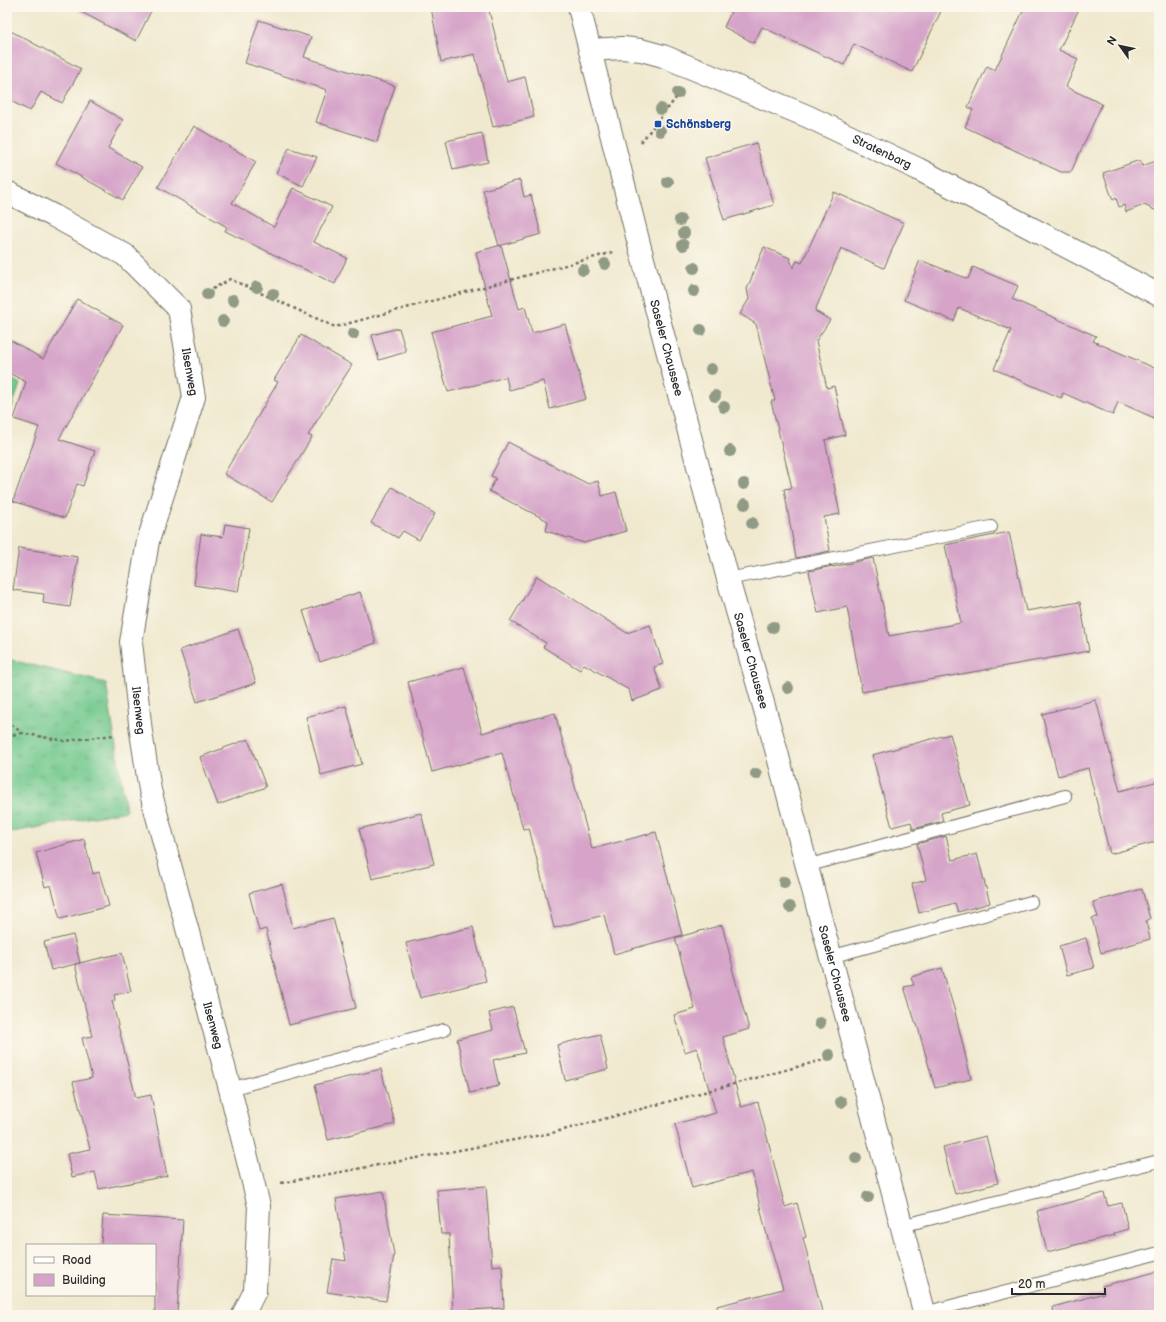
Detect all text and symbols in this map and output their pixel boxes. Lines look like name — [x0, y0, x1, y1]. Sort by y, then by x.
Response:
north arrow — [1100, 26, 1140, 66]
text: N — [1104, 34, 1120, 48]
place label: Schönsberg — [666, 117, 731, 132]
marker: Schönsberg — [653, 119, 663, 129]
street label: Stratenbarg — [850, 132, 914, 173]
street label: Saseler Chaussee — [646, 298, 686, 398]
street label: Ilsenweg — [178, 347, 201, 397]
street label: Saseler Chaussee — [730, 611, 771, 711]
street label: Ilsenweg — [128, 686, 148, 735]
street label: Saseler Chaussee — [815, 924, 855, 1024]
street label: Ilsenweg — [199, 1000, 226, 1051]
legend — [26, 1244, 156, 1296]
text: Road — [62, 1253, 91, 1268]
scale bar — [1012, 1270, 1105, 1296]
text: Building — [62, 1273, 106, 1288]
text: 20 m — [1018, 1277, 1045, 1292]

